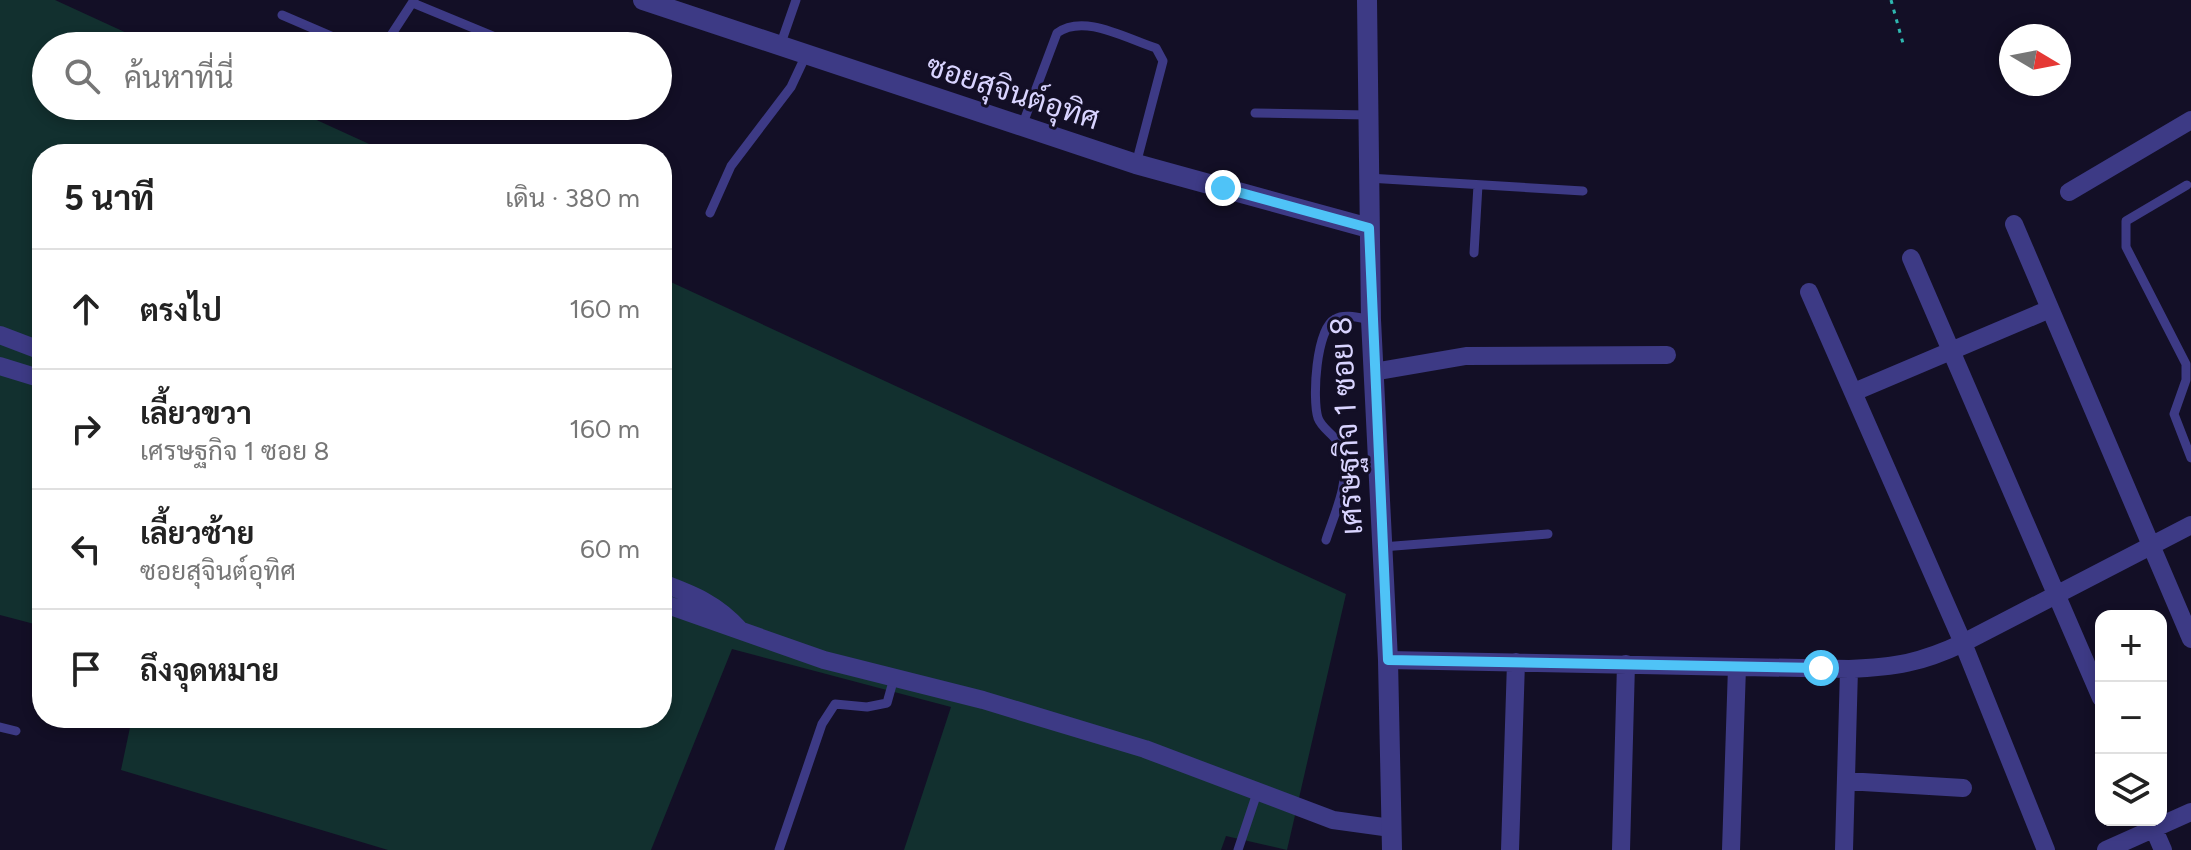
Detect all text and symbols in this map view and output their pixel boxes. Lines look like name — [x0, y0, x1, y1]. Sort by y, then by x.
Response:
north arrow — [1999, 24, 2071, 96]
search box — [32, 32, 672, 120]
street label: ซอยสุจินต์อุทิศ — [921, 46, 1105, 140]
icon: search — [60, 54, 104, 98]
text: ค้นหาที่นี่ — [124, 59, 234, 96]
route end — [1205, 170, 1241, 206]
text: 5 นาที — [64, 178, 154, 219]
text: เดิน · 380 m — [505, 182, 640, 214]
icon: ahead — [64, 287, 108, 331]
text: ตรงไป — [140, 292, 222, 329]
text: 160 m — [569, 293, 640, 325]
street label: เศรษฐกิจ 1 ซอย 8 — [1322, 316, 1372, 536]
text: เลี้ยวขวา — [140, 395, 252, 432]
icon: right — [64, 407, 108, 451]
text: 160 m — [569, 413, 640, 445]
text: เศรษฐกิจ 1 ซอย 8 — [140, 435, 329, 467]
text: เลี้ยวซ้าย — [140, 515, 254, 552]
icon: left — [64, 527, 108, 571]
text: 60 m — [580, 533, 640, 565]
text: ซอยสุจินต์อุทิศ — [140, 555, 296, 587]
map controls — [2095, 610, 2167, 826]
button: + — [2095, 610, 2167, 682]
icon: arrive — [64, 647, 108, 691]
route start — [1803, 650, 1839, 686]
text: ถึงจุดหมาย — [140, 652, 279, 689]
button: − — [2095, 682, 2167, 754]
button: layers — [2095, 754, 2167, 826]

